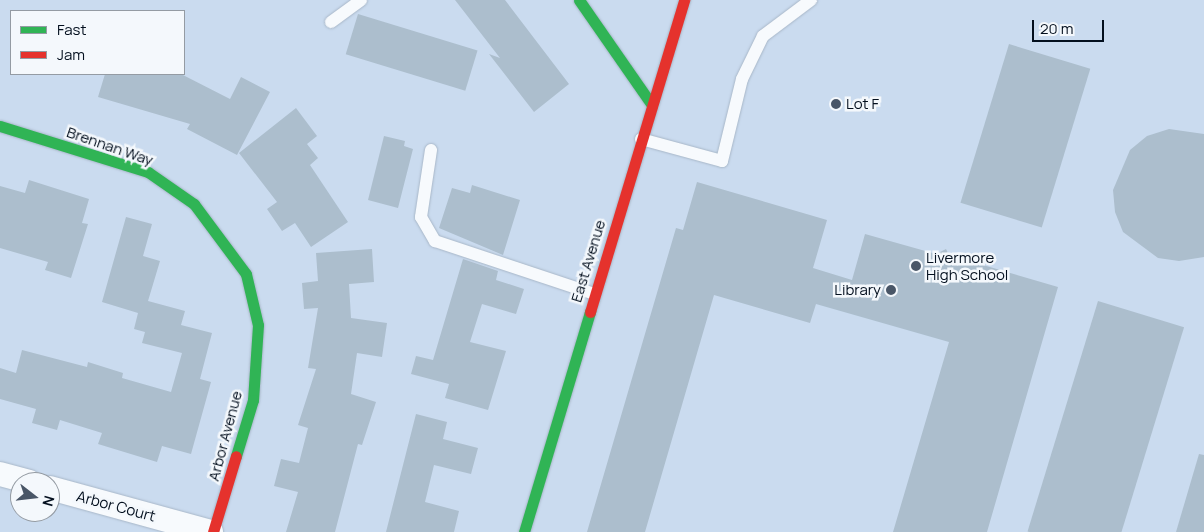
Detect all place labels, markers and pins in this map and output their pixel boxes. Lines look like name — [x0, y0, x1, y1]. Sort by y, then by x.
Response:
place label: Lot F — [846, 95, 879, 113]
marker: Lot F — [830, 98, 842, 110]
place label: Livermore High School — [926, 248, 1008, 283]
marker: Livermore High School — [910, 260, 922, 272]
place label: Library — [834, 281, 881, 299]
marker: Library — [885, 284, 897, 296]

